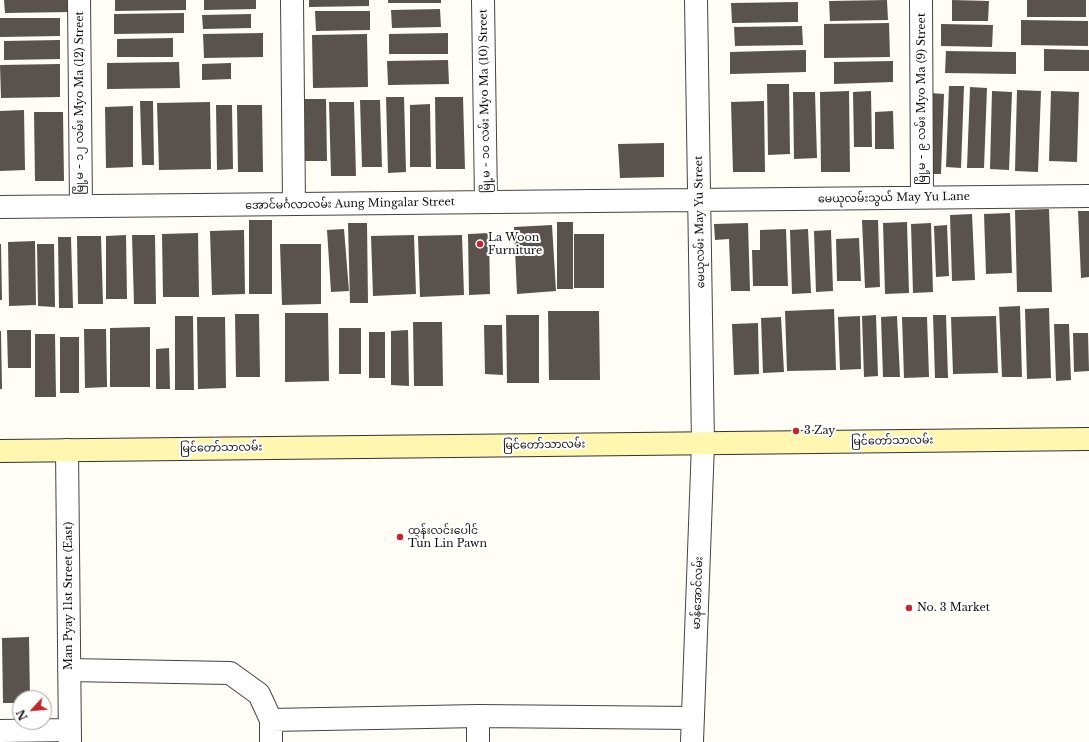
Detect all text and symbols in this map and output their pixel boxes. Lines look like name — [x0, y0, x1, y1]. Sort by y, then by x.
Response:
street label: မြို့မ - ၁၀ လမ်း Myo Ma (10) Street — [477, 9, 493, 193]
street label: မြို့မ - ၁၂ လမ်း Myo Ma (12) Street — [73, 11, 87, 195]
street label: မြို့မ - ၉ လမ်း Myo Ma (9) Street — [915, 13, 929, 185]
street label: မေယုလမ်း May Yu Street — [692, 156, 708, 288]
street label: မေယုလမ်းသွယ် May Yu Lane — [818, 190, 970, 206]
street label: အောင်မင်္ဂလာလမ်း Aung Mingalar Street — [245, 196, 455, 212]
place label: La Woon Furniture — [488, 231, 542, 257]
marker: La Woon Furniture — [475, 239, 485, 249]
place label: 3 Zay — [804, 424, 835, 438]
marker: 3 Zay — [791, 426, 801, 436]
street label: မြင်တော်သာလမ်း — [851, 434, 933, 448]
street label: မြင်တော်သာလမ်း — [503, 438, 585, 452]
street label: မြင်တော်သာလမ်း — [180, 441, 262, 455]
street label: Man Pyay 11st Street (East) — [62, 522, 76, 670]
place label: ထွန်းလင်းပေါင် Tun Lin Pawn — [408, 524, 487, 550]
marker: ထွန်းလင်းပေါင် Tun Lin Pawn — [395, 532, 405, 542]
street label: မာန်အောင်လမ်း — [690, 556, 706, 630]
place label: No. 3 Market — [917, 601, 990, 615]
marker: No. 3 Market — [904, 603, 914, 613]
north arrow — [12, 690, 52, 730]
text: N — [14, 707, 31, 723]

